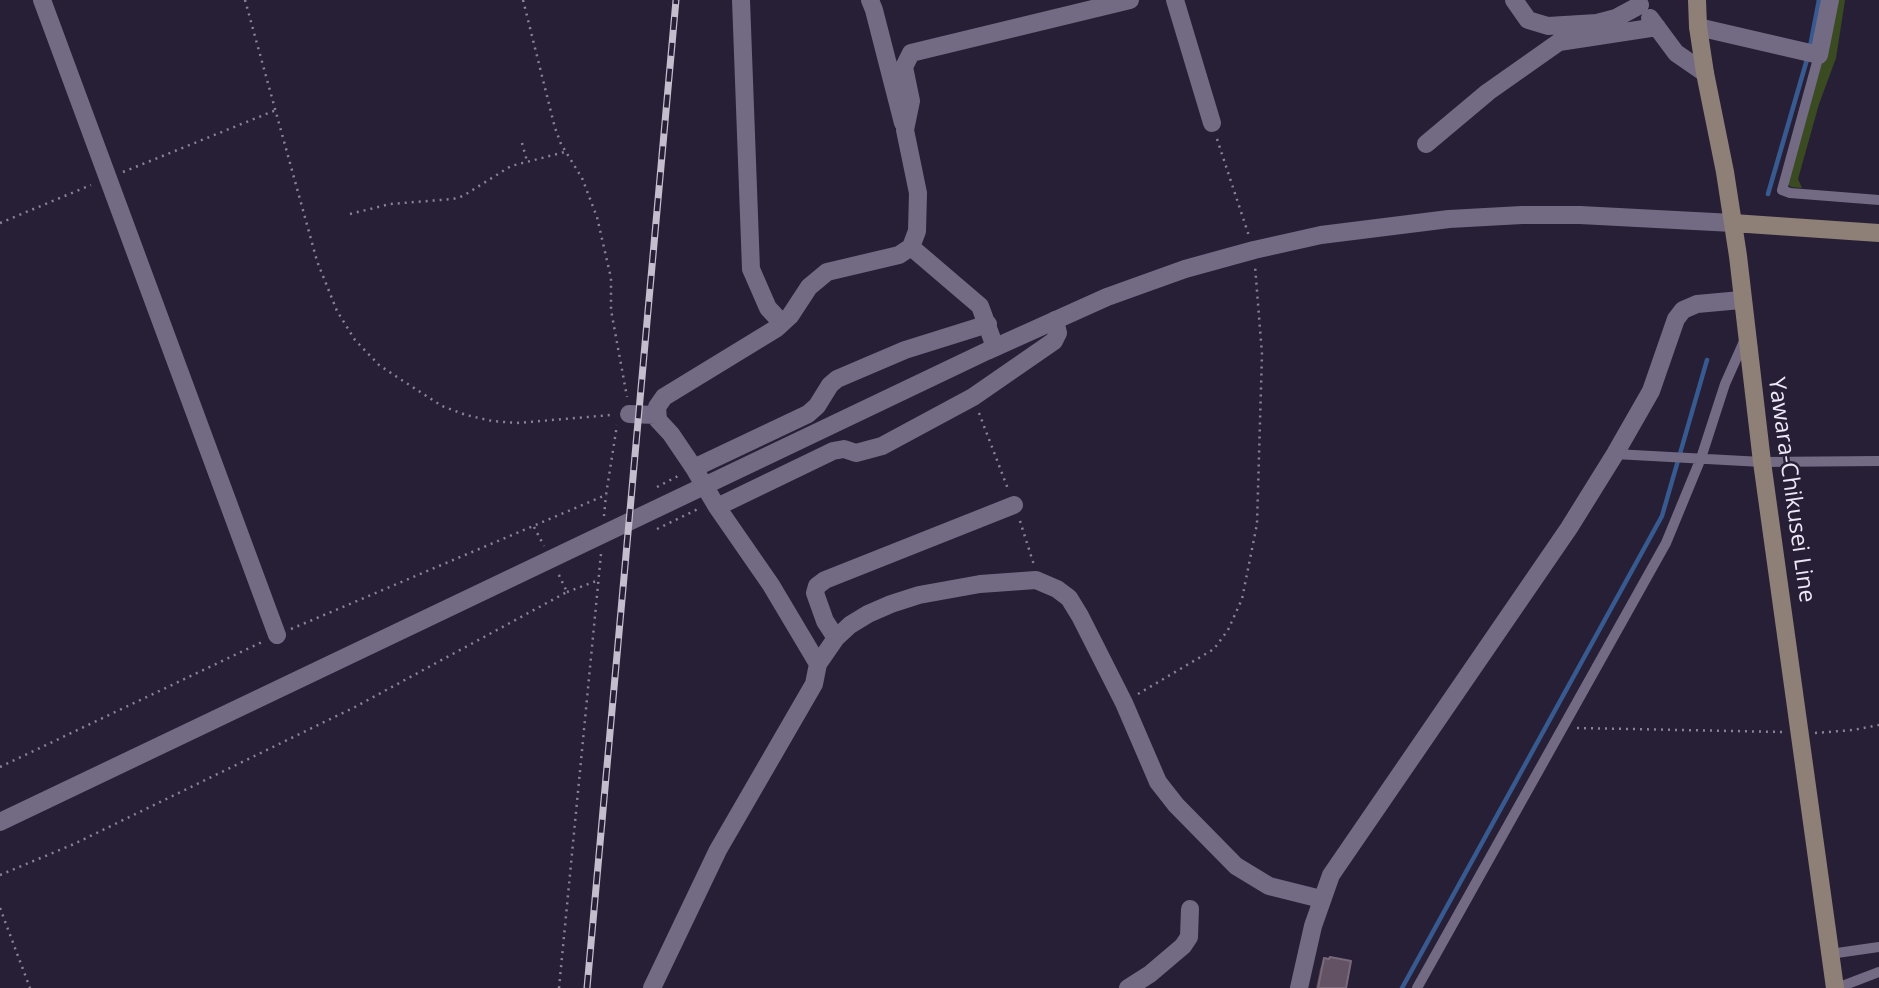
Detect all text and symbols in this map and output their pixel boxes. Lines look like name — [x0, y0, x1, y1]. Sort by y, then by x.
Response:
street label: Yawara-Chikusei Line — [1762, 376, 1820, 604]

